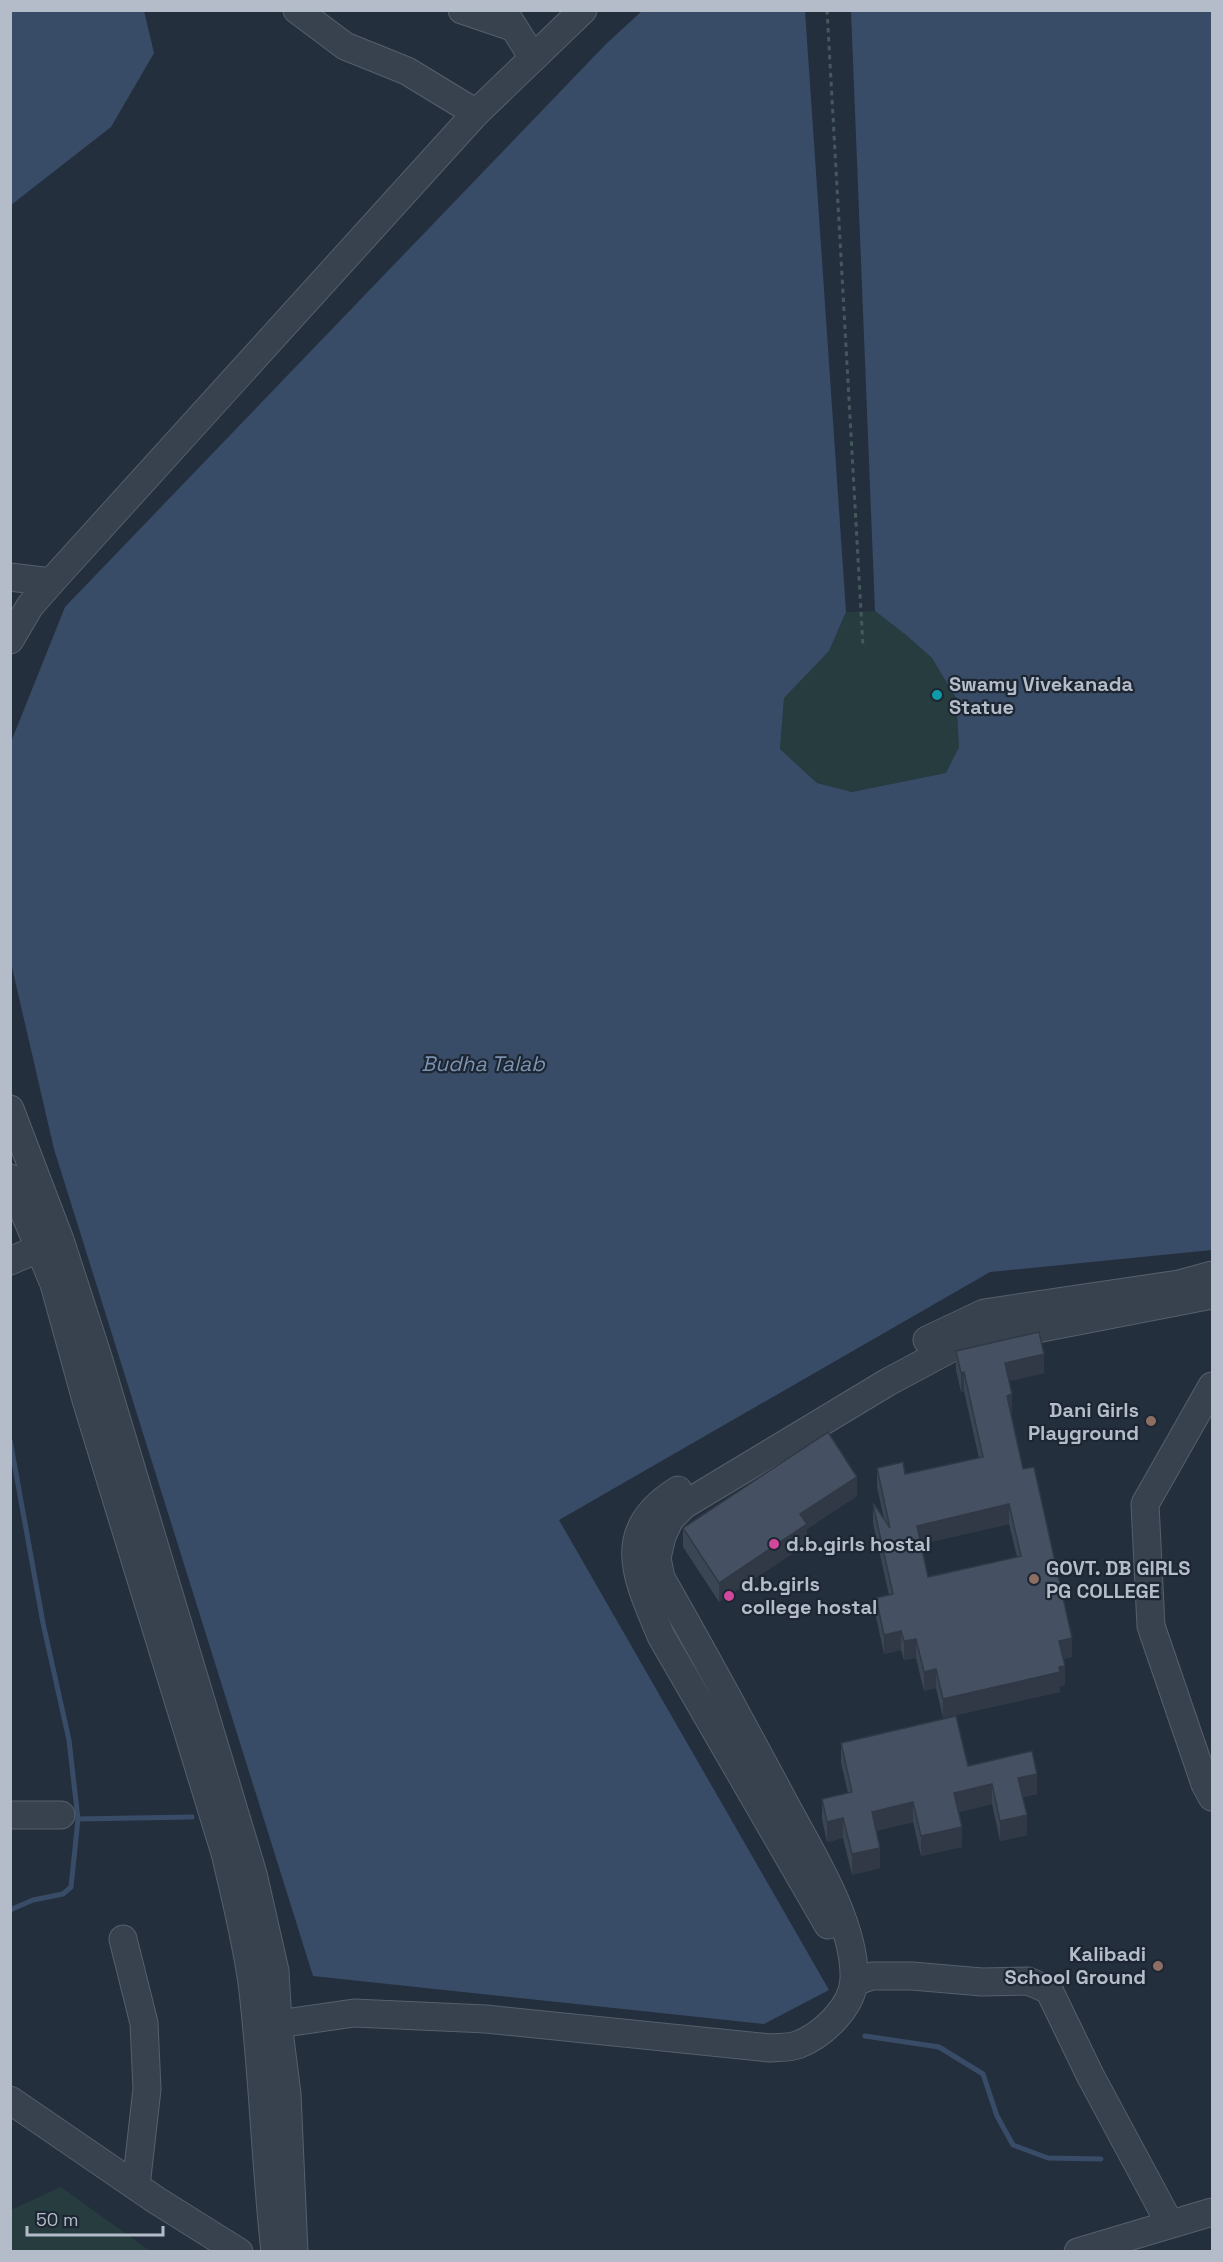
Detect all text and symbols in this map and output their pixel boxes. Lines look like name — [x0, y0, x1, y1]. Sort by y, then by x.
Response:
place label: Swamy Vivekanada Statue — [949, 671, 1133, 720]
marker: Swamy Vivekanada Statue — [930, 688, 944, 702]
water label: Budha Talab — [421, 1050, 546, 1077]
place label: Dani Girls Playground — [1028, 1397, 1139, 1446]
marker: Dani Girls Playground — [1144, 1414, 1158, 1428]
place label: d.b.girls hostal — [786, 1531, 931, 1557]
marker: d.b.girls hostal — [767, 1537, 781, 1551]
place label: GOVT. DB GIRLS PG COLLEGE — [1046, 1555, 1190, 1604]
place label: d.b.girls college hostal — [741, 1571, 877, 1620]
marker: GOVT. DB GIRLS PG COLLEGE — [1027, 1572, 1041, 1586]
marker: d.b.girls college hostal — [722, 1589, 736, 1603]
place label: Kalibadi School Ground — [1005, 1941, 1146, 1990]
marker: Kalibadi School Ground — [1151, 1959, 1165, 1973]
scale bar — [27, 2199, 164, 2237]
text: 50 m — [36, 2208, 78, 2231]

